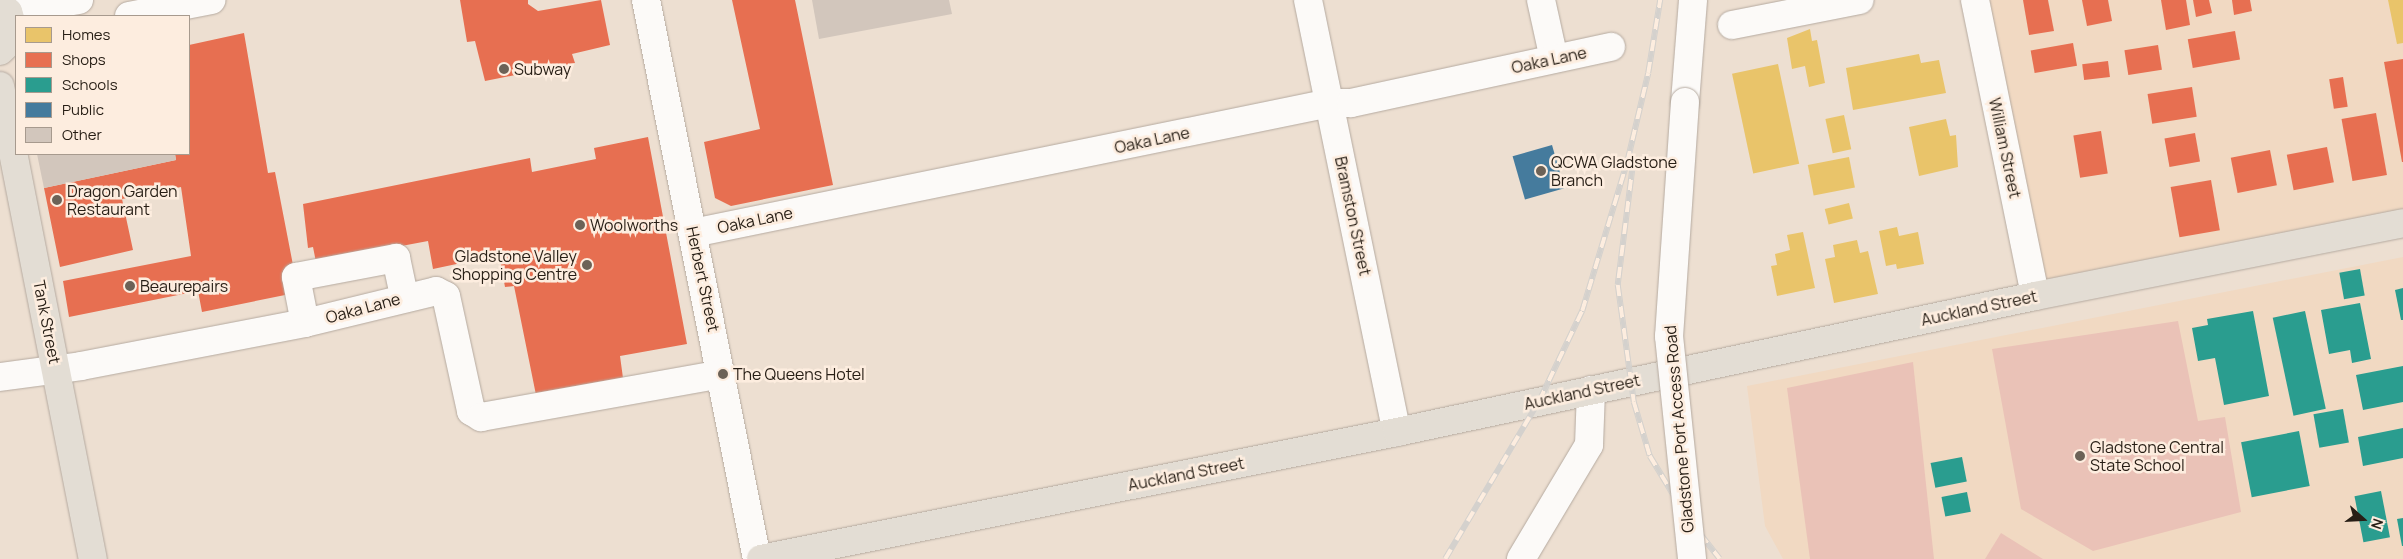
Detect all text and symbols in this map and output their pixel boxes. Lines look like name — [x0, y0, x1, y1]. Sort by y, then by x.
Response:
legend — [15, 15, 190, 155]
text: Homes — [62, 24, 110, 45]
street label: Oaka Lane — [1510, 43, 1588, 77]
text: Shops — [62, 49, 106, 70]
place label: Subway — [514, 59, 571, 79]
marker: Subway — [498, 63, 510, 75]
text: Schools — [62, 74, 118, 95]
street label: William Street — [1985, 96, 2025, 200]
text: Public — [62, 99, 104, 120]
street label: Oaka Lane — [1113, 123, 1191, 157]
text: Other — [62, 124, 102, 145]
place label: QCWA Gladstone Branch — [1551, 152, 1677, 190]
street label: Bramston Street — [1331, 155, 1375, 277]
marker: QCWA Gladstone Branch — [1535, 165, 1547, 177]
place label: Dragon Garden Restaurant — [67, 181, 178, 219]
marker: Dragon Garden Restaurant — [51, 194, 63, 206]
street label: Oaka Lane — [716, 203, 794, 237]
place label: Woolworths — [590, 215, 678, 235]
marker: Woolworths — [574, 219, 586, 231]
street label: Herbert Street — [682, 225, 724, 333]
place label: Gladstone Valley Shopping Centre — [452, 246, 577, 284]
marker: Gladstone Valley Shopping Centre — [581, 259, 593, 271]
place label: Beaurepairs — [140, 276, 228, 296]
street label: Tank Street — [29, 278, 65, 366]
marker: Beaurepairs — [124, 280, 136, 292]
street label: Auckland Street — [1919, 286, 2039, 330]
street label: Oaka Lane — [324, 289, 402, 327]
street label: Gladstone Port Access Road — [1660, 324, 1698, 534]
place label: The Queens Hotel — [733, 364, 865, 384]
marker: The Queens Hotel — [717, 368, 729, 380]
street label: Auckland Street — [1522, 370, 1642, 414]
place label: Gladstone Central State School — [2090, 437, 2224, 475]
marker: Gladstone Central State School — [2074, 450, 2086, 462]
street label: Auckland Street — [1126, 453, 1246, 495]
north arrow — [2338, 494, 2388, 544]
text: N — [2367, 516, 2388, 532]

